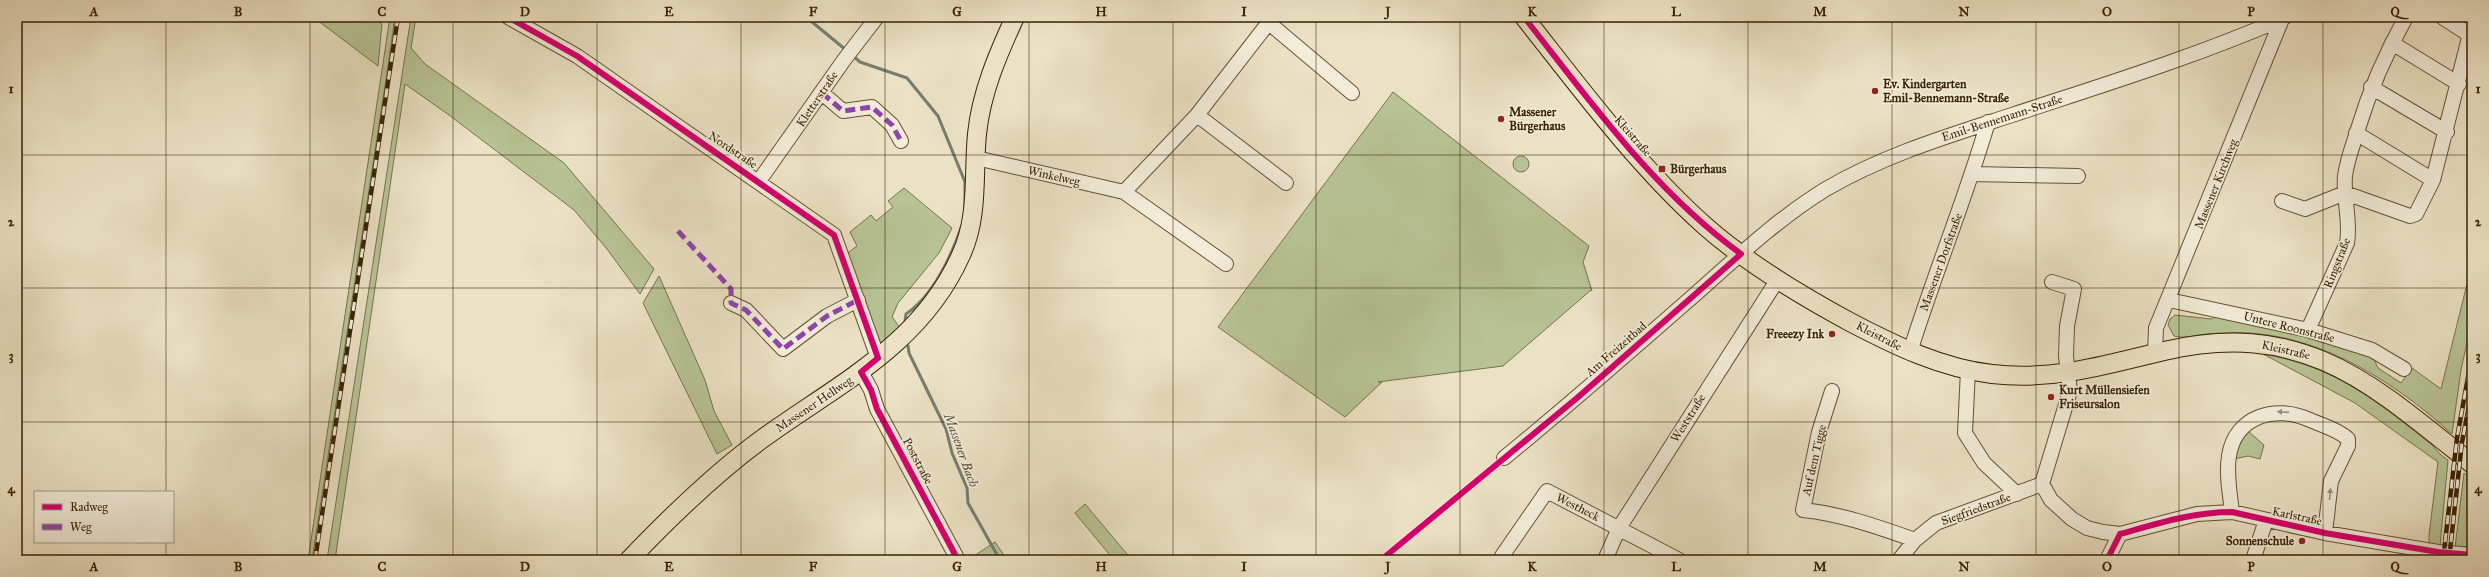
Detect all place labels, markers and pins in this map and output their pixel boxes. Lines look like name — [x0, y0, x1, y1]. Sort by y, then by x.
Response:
place label: Ev. Kindergarten Emil-Bennemann-Straße — [1883, 77, 2009, 105]
marker: Ev. Kindergarten Emil-Bennemann-Straße — [1870, 86, 1880, 96]
place label: Massener Bürgerhaus — [1509, 105, 1566, 134]
marker: Massener Bürgerhaus — [1496, 114, 1506, 124]
place label: Bürgerhaus — [1670, 162, 1727, 177]
marker: Bürgerhaus — [1657, 164, 1667, 174]
place label: Freeezy Ink — [1766, 327, 1824, 342]
marker: Freeezy Ink — [1827, 329, 1837, 339]
place label: Kurt Müllensiefen Friseursalon — [2059, 383, 2150, 411]
marker: Kurt Müllensiefen Friseursalon — [2046, 392, 2056, 402]
place label: Sonnenschule — [2226, 534, 2294, 548]
marker: Sonnenschule — [2297, 536, 2307, 546]

